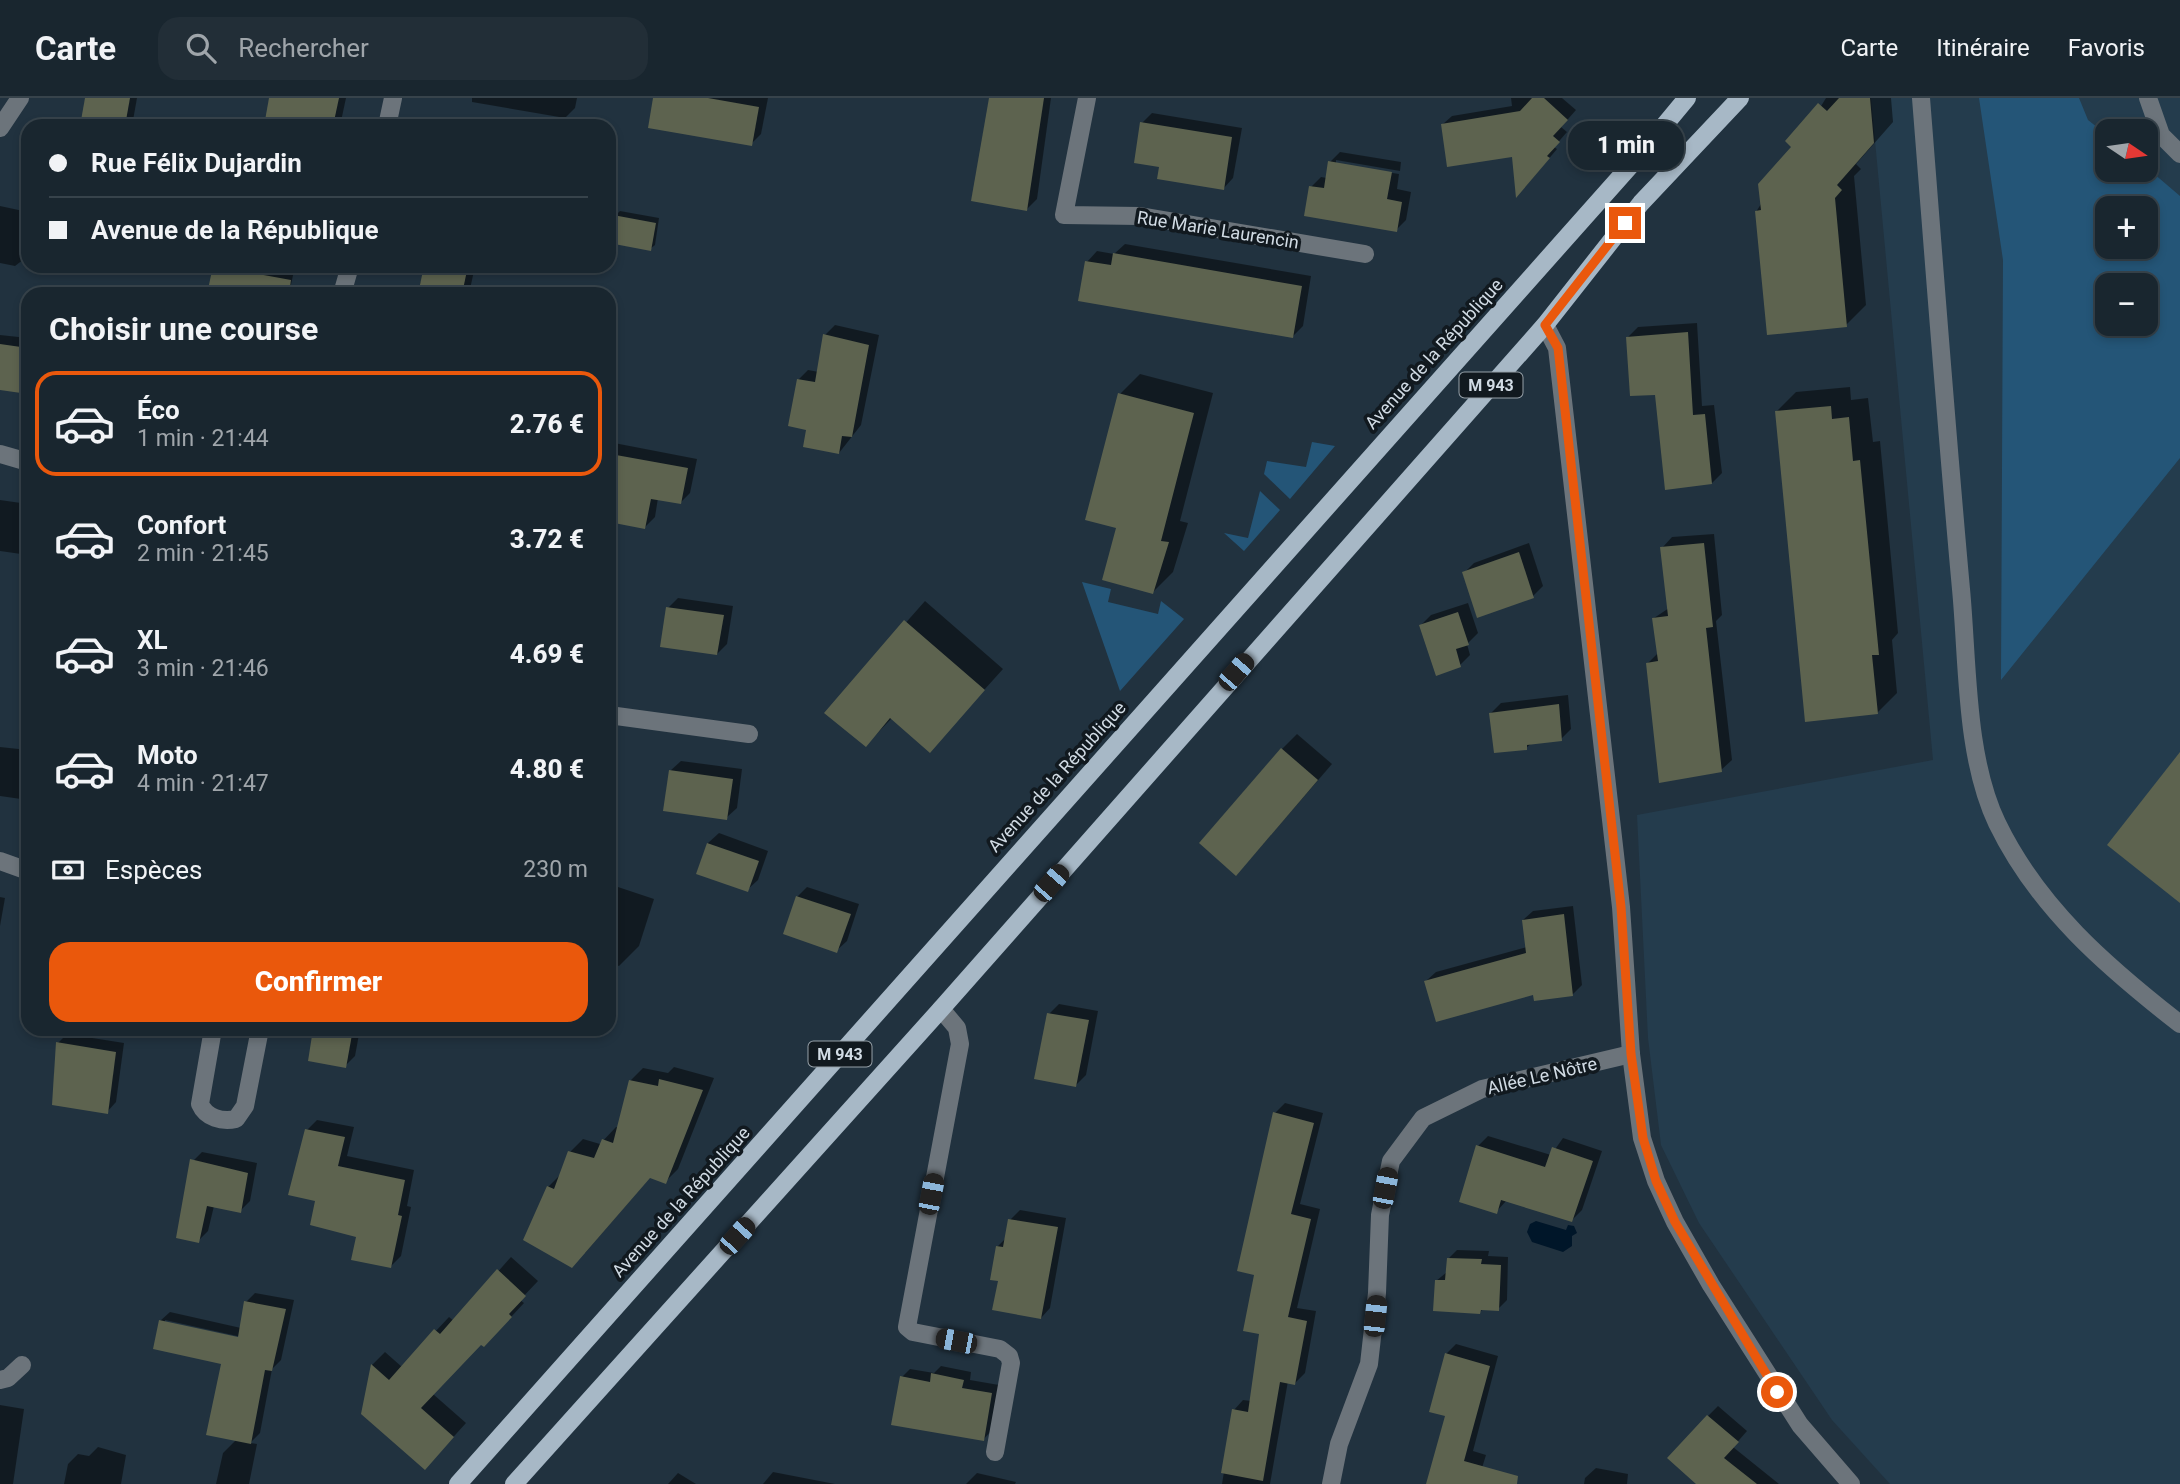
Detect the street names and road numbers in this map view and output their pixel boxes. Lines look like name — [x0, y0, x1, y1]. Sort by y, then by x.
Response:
street label: Rue Marie Laurencin — [1136, 206, 1301, 253]
street label: Avenue de la République — [1360, 274, 1507, 433]
road number: M 943 — [1460, 372, 1522, 398]
street label: Avenue de la République — [983, 697, 1130, 856]
road number: M 943 — [808, 1042, 872, 1066]
street label: Allée Le Nôtre — [1485, 1053, 1599, 1098]
street label: Avenue de la République — [607, 1122, 754, 1281]

